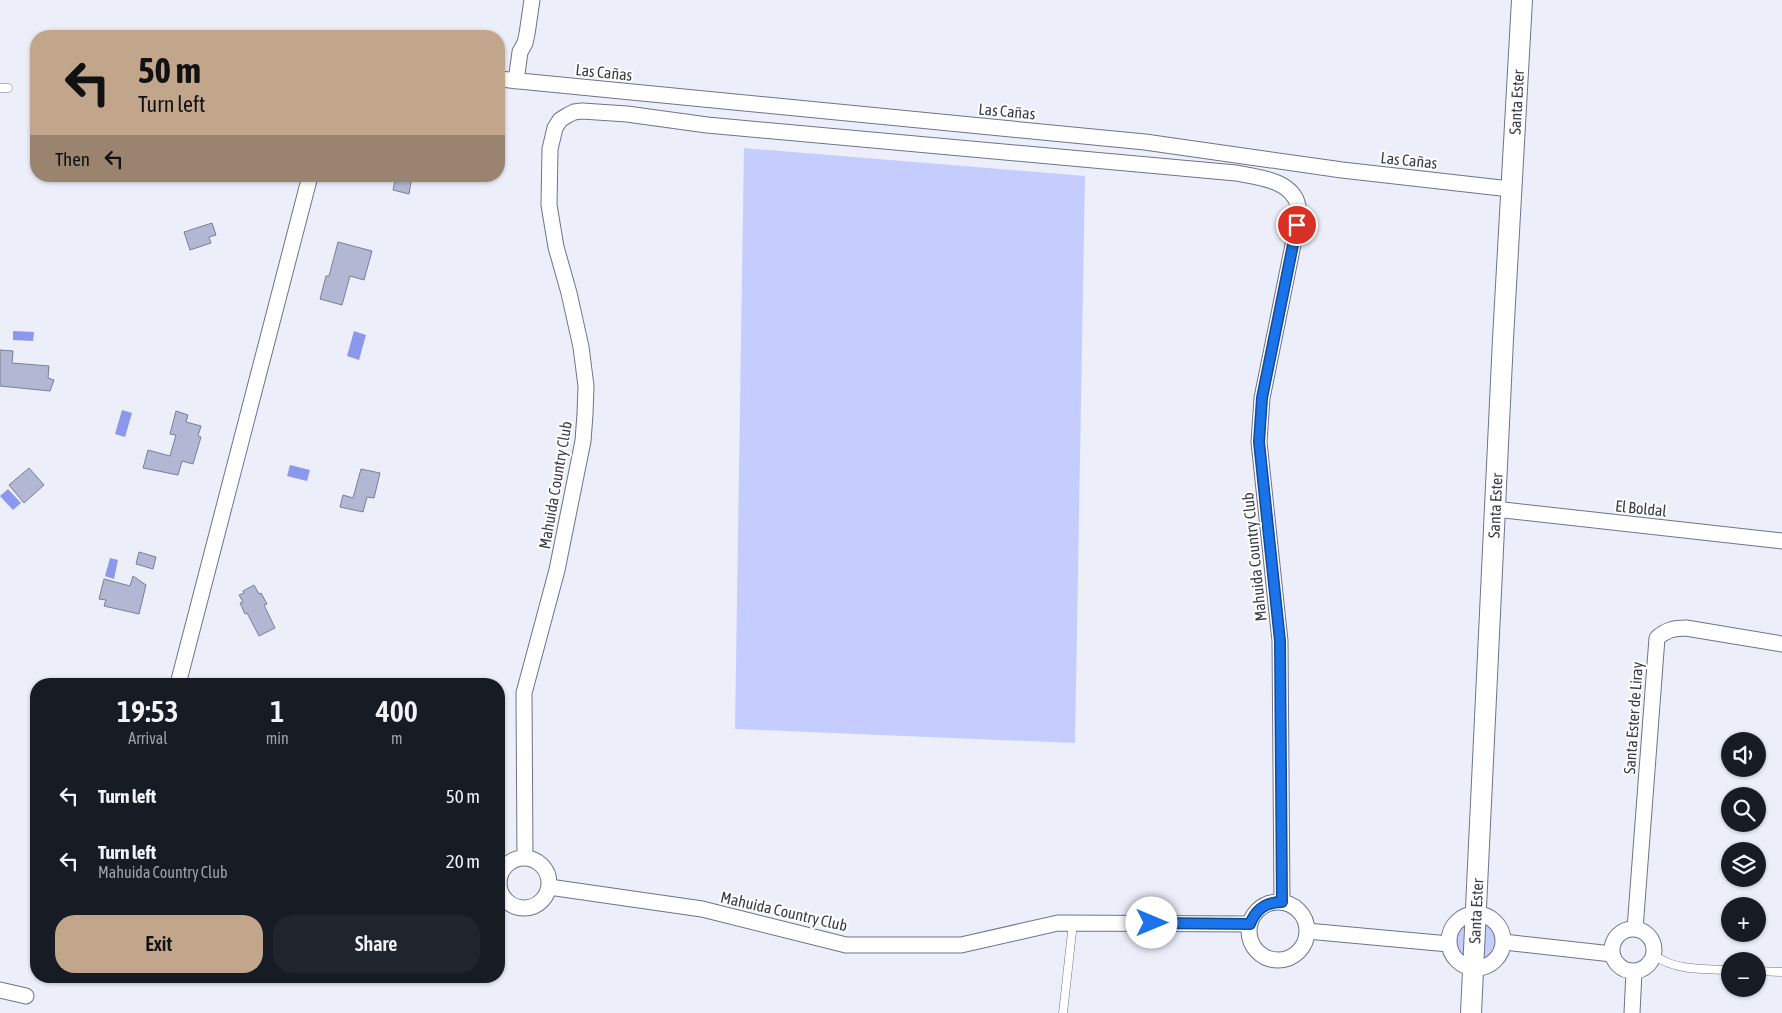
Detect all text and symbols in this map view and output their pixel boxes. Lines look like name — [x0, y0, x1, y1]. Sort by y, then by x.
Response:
icon: left — [55, 50, 120, 115]
text: 50 m — [138, 50, 201, 90]
street label: Las Cañas — [575, 60, 634, 84]
street label: Santa Ester — [1505, 69, 1527, 135]
text: Turn left — [138, 91, 205, 117]
street label: Las Cañas — [978, 100, 1037, 122]
icon: left — [100, 145, 128, 173]
text: Then — [55, 148, 90, 170]
street label: Las Cañas — [1380, 148, 1439, 172]
pin — [1276, 204, 1318, 246]
icon: arrive — [1283, 211, 1311, 239]
street label: Mahuida Country Club — [535, 420, 576, 551]
street label: Santa Ester — [1485, 472, 1506, 539]
street label: Mahuida Country Club — [1238, 491, 1271, 622]
street label: El Boldal — [1614, 496, 1668, 520]
street label: Santa Ester de Liray — [1620, 661, 1647, 775]
text: 19:53 — [117, 694, 179, 728]
text: 1 — [270, 694, 284, 728]
text: 400 — [376, 694, 418, 728]
text: Arrival — [128, 729, 167, 747]
text: min — [266, 729, 289, 747]
text: m — [391, 729, 403, 747]
map controls — [1721, 732, 1766, 997]
button: sound — [1721, 732, 1766, 777]
icon: left — [55, 782, 83, 810]
text: Turn left — [98, 785, 156, 807]
text: 50 m — [446, 785, 480, 807]
button: search — [1721, 787, 1766, 832]
text: Turn left — [98, 841, 156, 863]
button: layers — [1721, 842, 1766, 887]
icon: left — [55, 847, 83, 875]
text: 20 m — [446, 850, 480, 872]
text: Mahuida Country Club — [98, 863, 228, 881]
street label: Santa Ester — [1465, 878, 1486, 944]
street label: Mahuida Country Club — [719, 888, 849, 935]
position arrow — [1125, 896, 1177, 948]
button: + — [1721, 897, 1766, 942]
button: Exit — [55, 915, 263, 973]
button: Share — [273, 915, 480, 973]
button: − — [1721, 952, 1766, 997]

